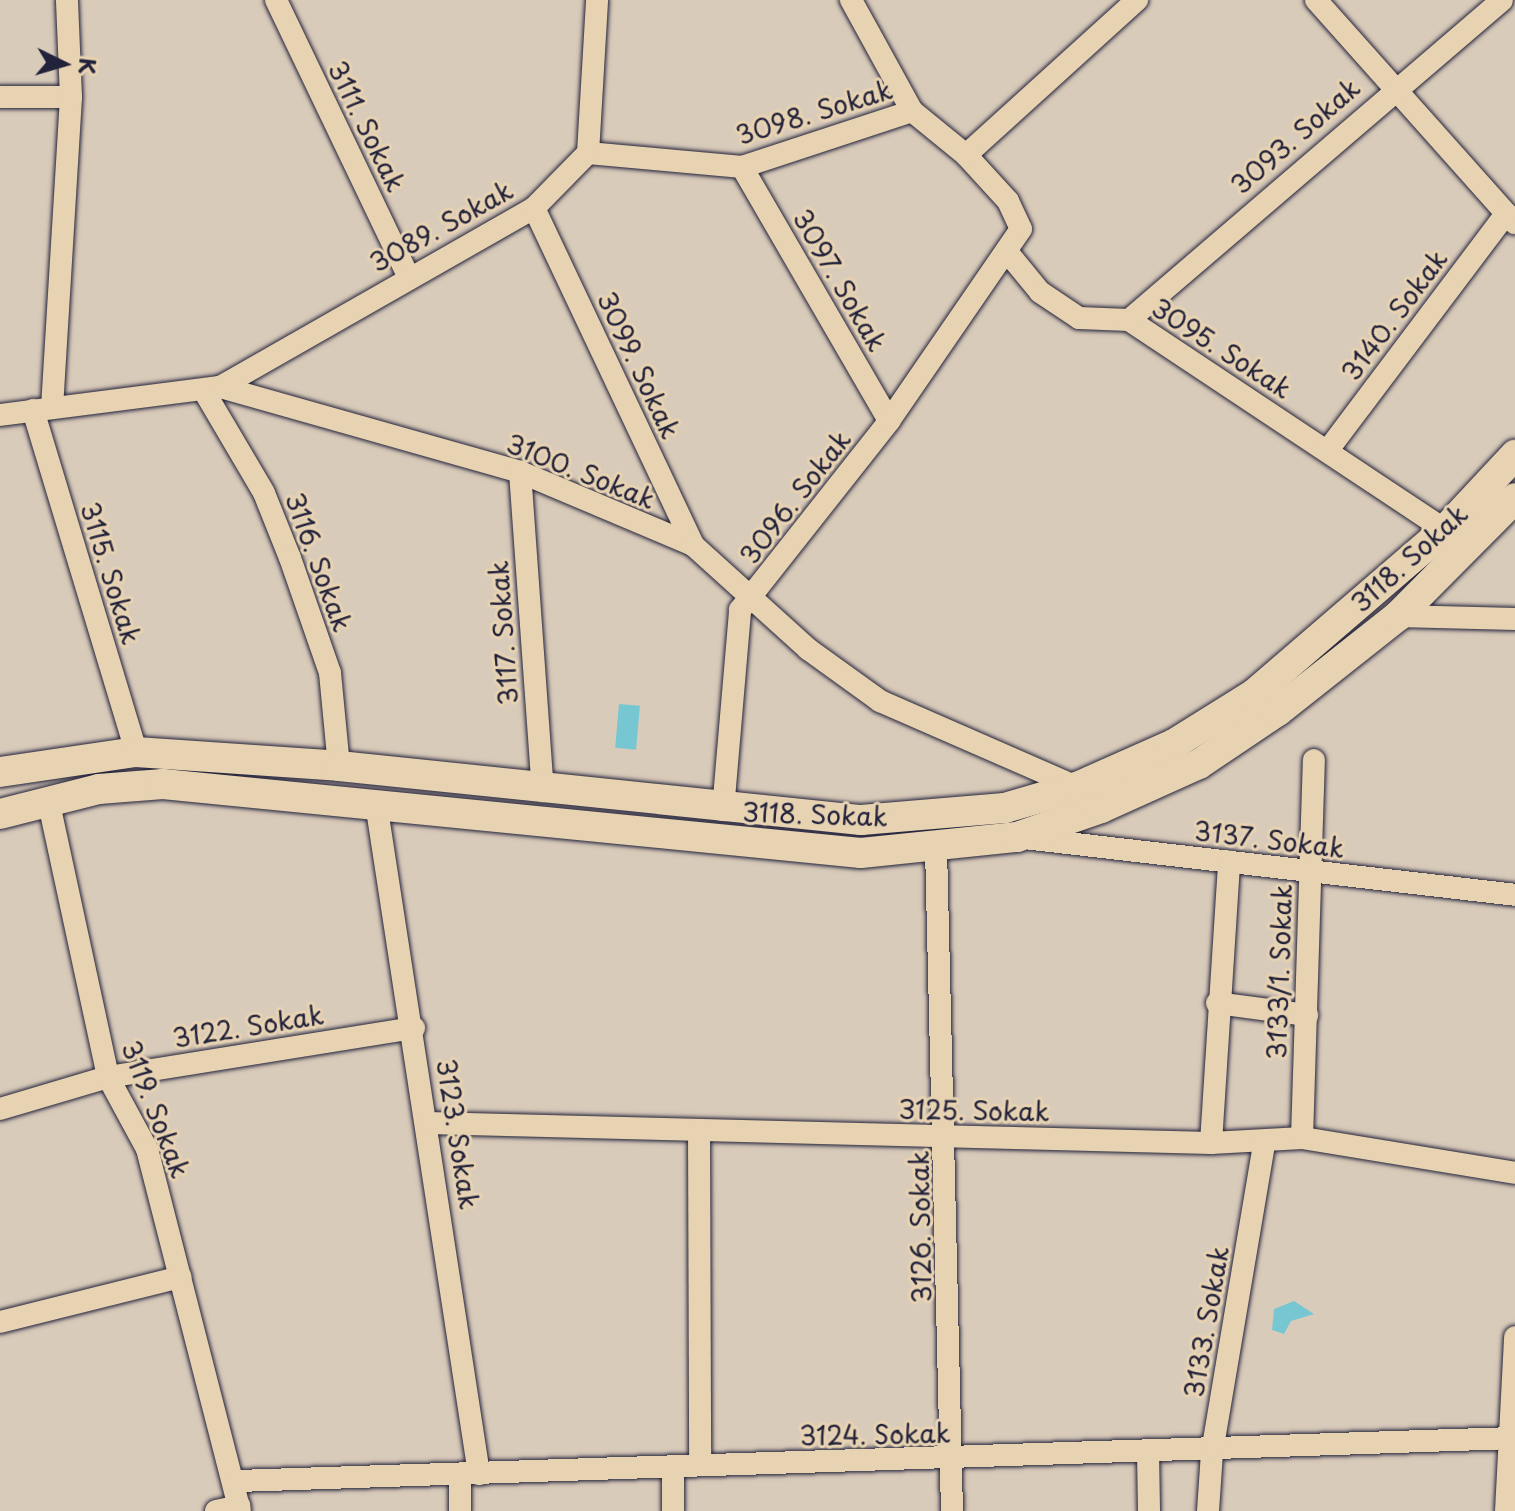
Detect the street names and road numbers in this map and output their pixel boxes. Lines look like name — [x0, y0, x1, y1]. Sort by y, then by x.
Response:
street label: 3111. Sokak — [322, 55, 412, 197]
street label: 3093. Sokak — [1224, 71, 1366, 201]
street label: 3098. Sokak — [733, 74, 895, 150]
street label: 3089. Sokak — [364, 174, 518, 278]
street label: 3097. Sokak — [787, 204, 893, 356]
street label: 3140. Sokak — [1334, 243, 1454, 387]
street label: 3099. Sokak — [591, 286, 687, 444]
street label: 3095. Sokak — [1146, 291, 1298, 405]
street label: 3096. Sokak — [733, 424, 857, 570]
street label: 3100. Sokak — [502, 427, 660, 515]
street label: 3116. Sokak — [279, 486, 359, 638]
street label: 3115. Sokak — [74, 497, 148, 649]
street label: 3118. Sokak — [1344, 497, 1474, 619]
street label: 3117. Sokak — [482, 559, 524, 707]
street label: 3118. Sokak — [741, 796, 889, 832]
street label: 3137. Sokak — [1192, 814, 1346, 864]
street label: 3133/1. Sokak — [1260, 882, 1298, 1062]
street label: 3122. Sokak — [169, 998, 327, 1054]
street label: 3119. Sokak — [115, 1035, 197, 1183]
street label: 3123. Sokak — [430, 1055, 486, 1213]
street label: 3125. Sokak — [897, 1093, 1051, 1127]
street label: 3126. Sokak — [903, 1149, 937, 1305]
street label: 3133. Sokak — [1177, 1243, 1235, 1401]
street label: 3124. Sokak — [797, 1417, 953, 1451]

